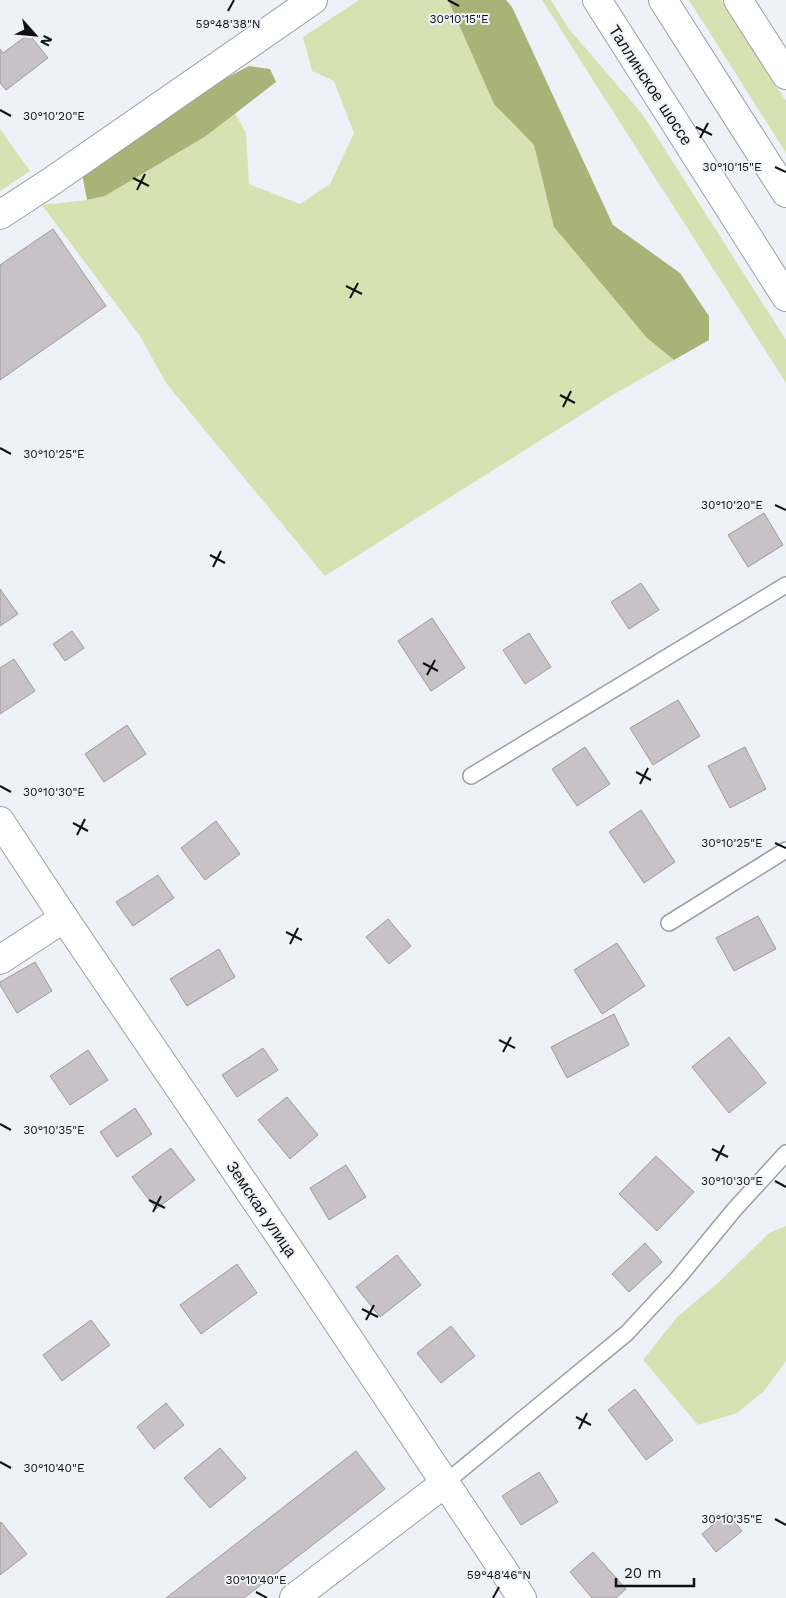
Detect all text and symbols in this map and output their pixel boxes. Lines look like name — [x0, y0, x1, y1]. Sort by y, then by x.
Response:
north arrow — [10, 10, 60, 60]
text: 30°10'15"E — [429, 12, 489, 26]
text: 59°48'38"N — [195, 17, 261, 31]
street label: Таллинское шоссе — [605, 22, 697, 149]
text: N — [37, 33, 56, 49]
text: 30°10'20"E — [23, 109, 85, 123]
text: 30°10'15"E — [702, 160, 762, 174]
text: 30°10'25"E — [23, 447, 85, 461]
text: 30°10'20"E — [701, 498, 763, 512]
text: 30°10'30"E — [23, 785, 85, 799]
text: 30°10'25"E — [701, 836, 763, 850]
text: 30°10'35"E — [23, 1123, 85, 1137]
street label: Земская улица — [222, 1158, 301, 1261]
text: 30°10'30"E — [701, 1174, 763, 1188]
text: 30°10'40"E — [23, 1461, 85, 1475]
text: 30°10'35"E — [701, 1512, 763, 1526]
scale bar — [616, 1556, 694, 1588]
text: 20 m — [624, 1564, 662, 1582]
text: 59°48'46"N — [467, 1568, 531, 1582]
text: 30°10'40"E — [225, 1573, 287, 1587]

